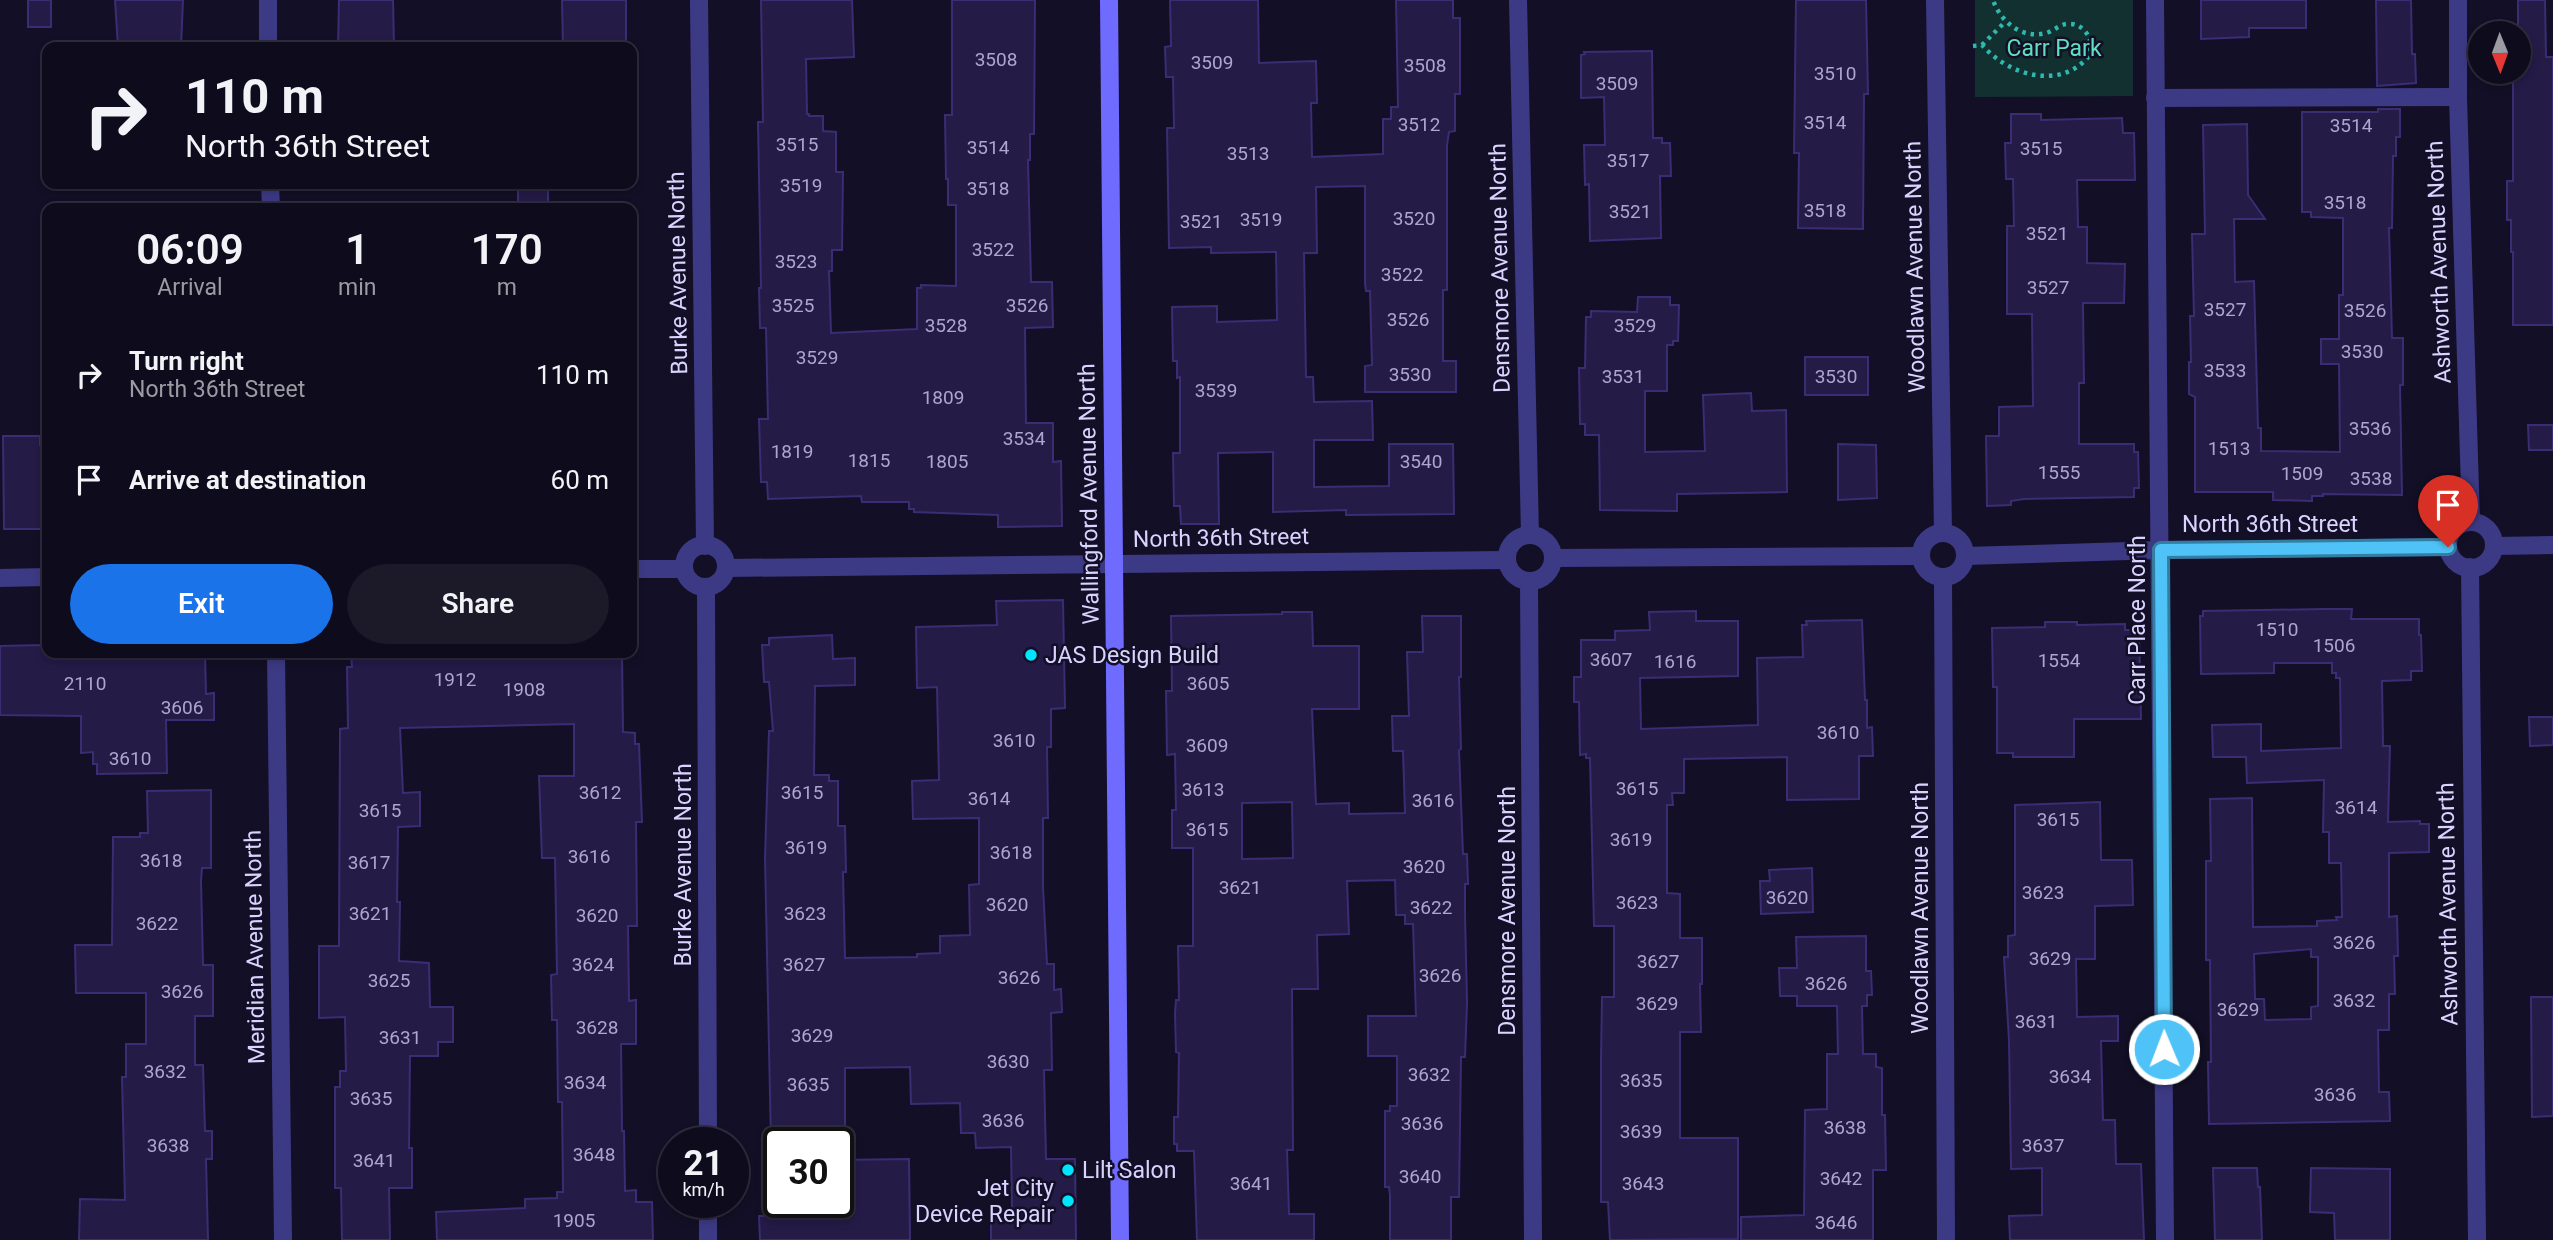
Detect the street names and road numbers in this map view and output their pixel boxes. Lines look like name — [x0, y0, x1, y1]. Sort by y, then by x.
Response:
street label: Ashworth Avenue North — [2421, 140, 2457, 384]
street label: Woodlawn Avenue North — [1899, 141, 1931, 393]
street label: Densmore Avenue North — [1484, 143, 1516, 393]
street label: Burke Avenue North — [663, 171, 693, 375]
street label: Wallingford Avenue North — [1073, 363, 1105, 625]
street label: North 36th Street — [2182, 511, 2358, 538]
street label: North 36th Street — [1133, 523, 1309, 553]
street label: Carr Place North — [2124, 535, 2151, 705]
street label: Burke Avenue North — [670, 763, 697, 967]
street label: Woodlawn Avenue North — [1907, 782, 1934, 1034]
street label: Ashworth Avenue North — [2432, 782, 2464, 1026]
street label: Densmore Avenue North — [1494, 786, 1521, 1036]
street label: Meridian Avenue North — [239, 830, 271, 1064]

